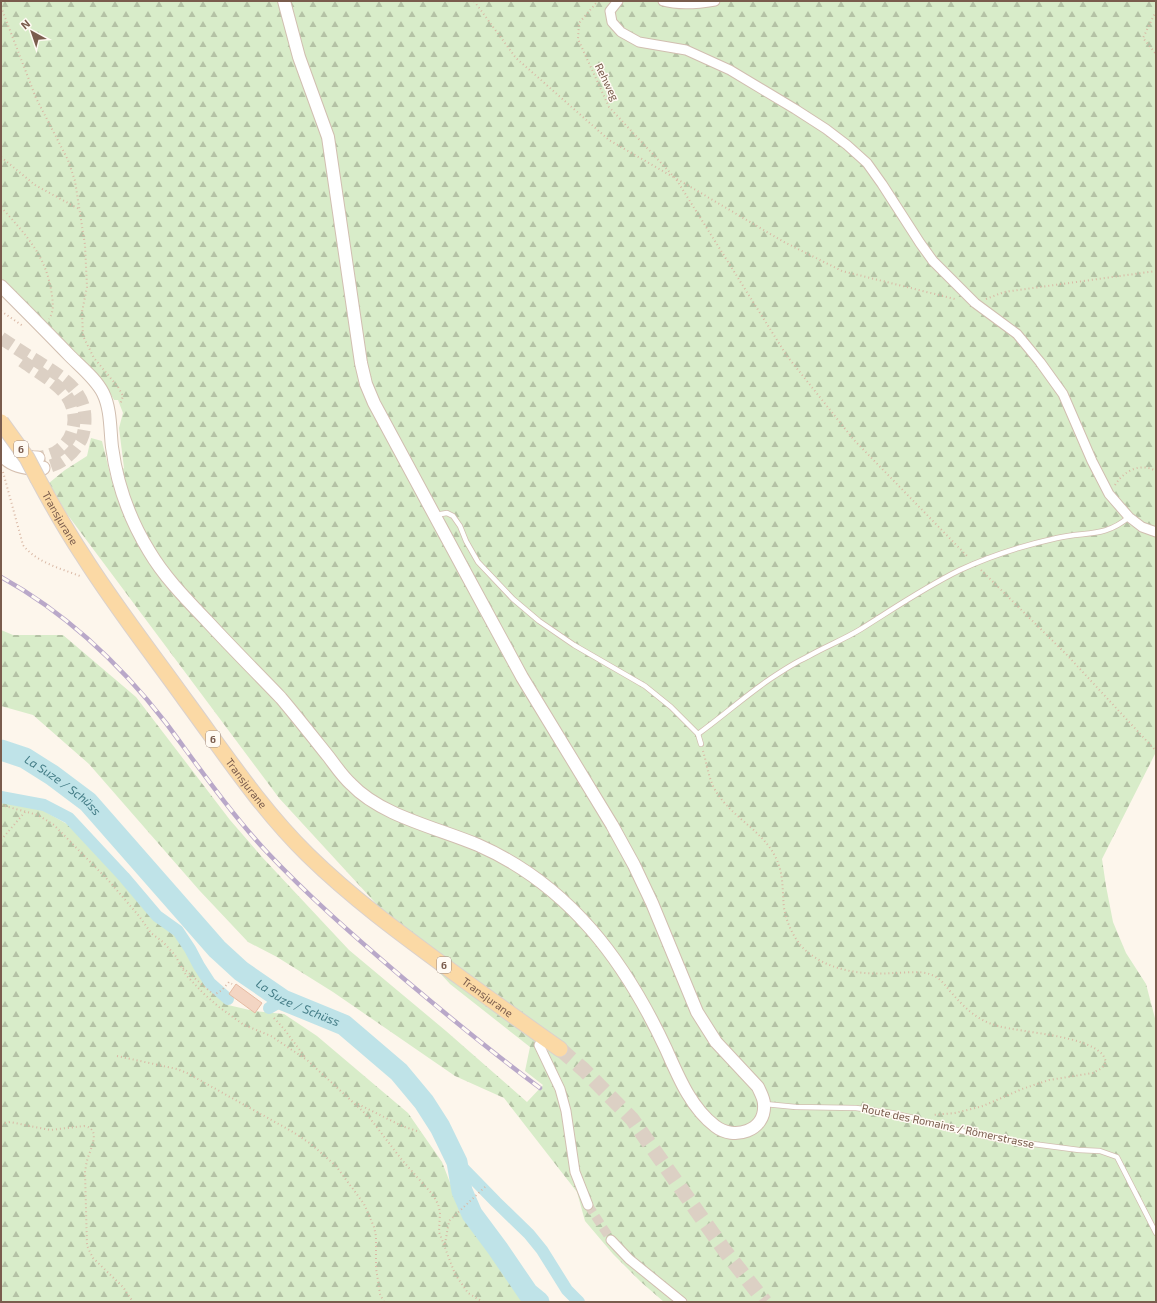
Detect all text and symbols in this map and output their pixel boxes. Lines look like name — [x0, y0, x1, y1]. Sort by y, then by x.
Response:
north arrow — [12, 12, 52, 52]
text: N — [18, 16, 33, 31]
street label: Rehweg — [593, 61, 622, 103]
road number: 6 — [14, 441, 28, 457]
street label: Transjurane — [40, 489, 81, 547]
road number: 6 — [206, 731, 220, 747]
water label: La Suze / Schüss — [22, 752, 104, 818]
street label: Transjurane — [223, 755, 270, 811]
road number: 6 — [437, 957, 451, 973]
street label: Transjurane — [460, 974, 516, 1020]
water label: La Suze / Schüss — [254, 976, 342, 1029]
street label: Route des Romains / Römerstrasse — [861, 1101, 1036, 1150]

